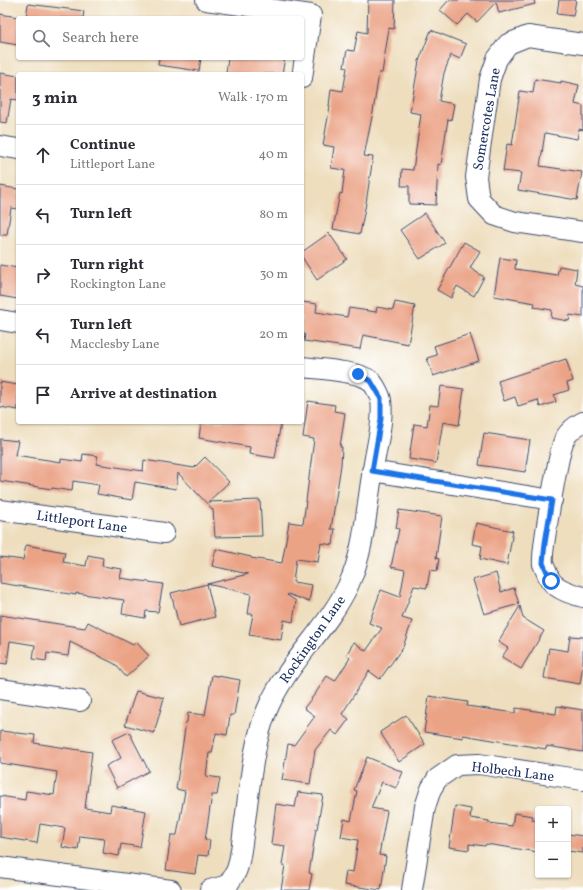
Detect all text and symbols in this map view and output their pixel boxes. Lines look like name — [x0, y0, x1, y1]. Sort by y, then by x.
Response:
search box — [16, 16, 304, 60]
icon: search — [30, 27, 52, 49]
text: Search here — [62, 28, 139, 49]
street label: Somercotes Lane — [469, 66, 506, 172]
text: 3 min — [32, 87, 78, 110]
text: Walk · 170 m — [218, 89, 288, 107]
text: Continue — [70, 135, 135, 156]
icon: ahead — [32, 144, 54, 166]
text: 40 m — [259, 146, 288, 164]
text: Littleport Lane — [70, 156, 155, 174]
icon: left — [32, 204, 54, 226]
text: Turn left — [70, 204, 132, 225]
text: 80 m — [259, 206, 288, 224]
text: Turn right — [70, 255, 144, 276]
icon: right — [32, 264, 54, 286]
text: 30 m — [260, 266, 288, 284]
text: Rockington Lane — [70, 276, 166, 294]
text: Turn left — [70, 315, 132, 336]
icon: left — [32, 324, 54, 346]
text: 20 m — [259, 326, 288, 344]
text: Macclesby Lane — [70, 336, 159, 354]
route end — [349, 365, 367, 383]
icon: arrive — [32, 384, 54, 406]
text: Arrive at destination — [70, 384, 217, 405]
street label: Littleport Lane — [35, 507, 129, 538]
route start — [542, 572, 560, 590]
street label: Rockington Lane — [276, 592, 351, 688]
street label: Holbech Lane — [470, 758, 556, 787]
map controls — [535, 806, 571, 878]
button: + — [535, 806, 571, 842]
button: − — [535, 842, 571, 878]

